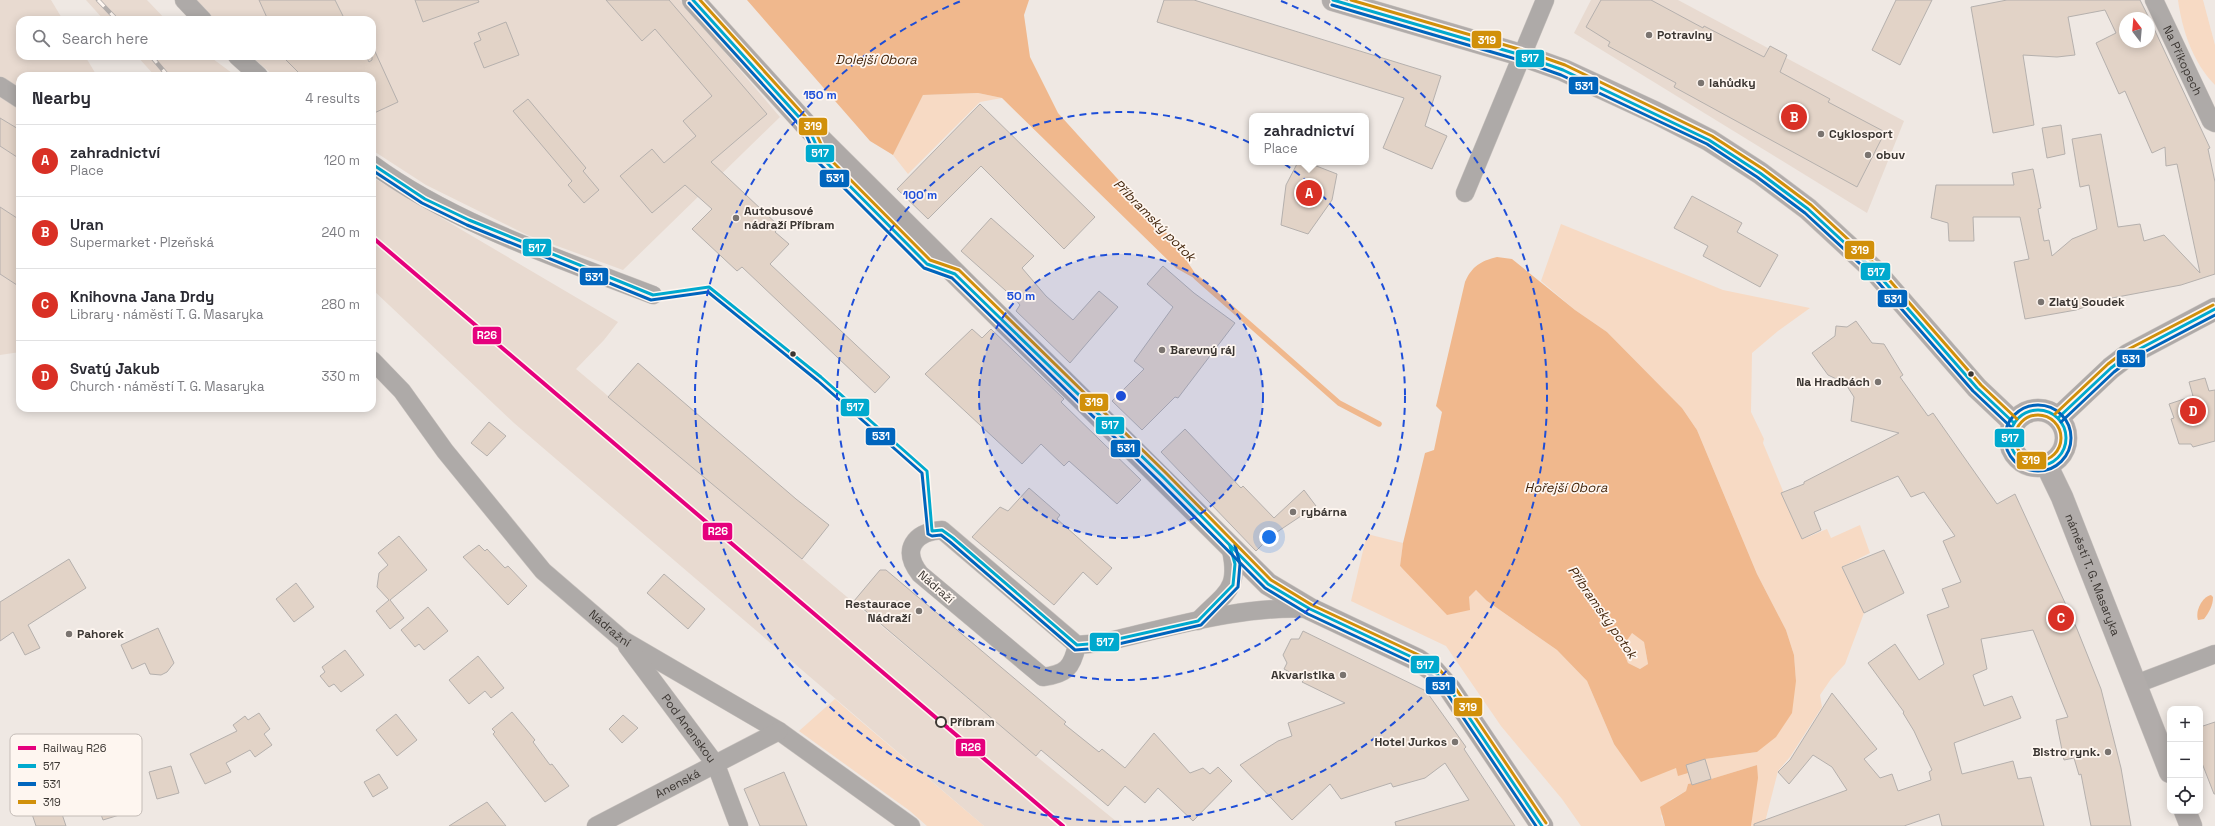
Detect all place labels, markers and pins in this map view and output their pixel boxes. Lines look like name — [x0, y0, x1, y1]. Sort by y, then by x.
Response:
place label: Potraviny — [1657, 27, 1712, 43]
marker: Potraviny — [1644, 30, 1654, 40]
place label: lahůdky — [1709, 75, 1756, 91]
marker: lahůdky — [1696, 78, 1706, 88]
pin: B — [1781, 102, 1807, 132]
place label: Cyklosport — [1829, 126, 1893, 142]
marker: Cyklosport — [1816, 129, 1826, 139]
place label: obuv — [1876, 147, 1905, 163]
marker: obuv — [1863, 150, 1873, 160]
pin: A — [1296, 178, 1322, 208]
place label: Autobusové nádraží Příbram — [744, 203, 835, 233]
marker: Autobusové nádraží Příbram — [731, 213, 741, 223]
place label: Zlatý Soudek — [2049, 294, 2125, 310]
marker: Zlatý Soudek — [2036, 297, 2046, 307]
place label: Barevný ráj — [1170, 342, 1235, 358]
marker: Barevný ráj — [1157, 345, 1167, 355]
unlabelled marker — [788, 349, 798, 359]
unlabelled marker — [1966, 369, 1976, 379]
place label: Na Hradbách — [1796, 374, 1870, 390]
marker: Na Hradbách — [1873, 377, 1883, 387]
centre of rings — [1114, 389, 1128, 403]
pin: D — [2180, 396, 2206, 426]
place label: rybárna — [1301, 504, 1347, 520]
marker: rybárna — [1288, 507, 1298, 517]
place label: Restaurace Nádraží — [845, 596, 912, 626]
pin: C — [2048, 603, 2074, 633]
marker: Restaurace Nádraží — [914, 606, 924, 616]
place label: Pahorek — [77, 626, 124, 642]
marker: Pahorek — [64, 629, 74, 639]
place label: Akvaristika — [1271, 667, 1335, 683]
marker: Akvaristika — [1338, 670, 1348, 680]
place label: Příbram — [950, 714, 995, 730]
marker: Příbram — [935, 716, 947, 728]
place label: Hotel Jurkos — [1374, 734, 1447, 750]
marker: Hotel Jurkos — [1450, 737, 1460, 747]
place label: Bistro rynk. — [2032, 744, 2100, 760]
marker: Bistro rynk. — [2103, 747, 2113, 757]

